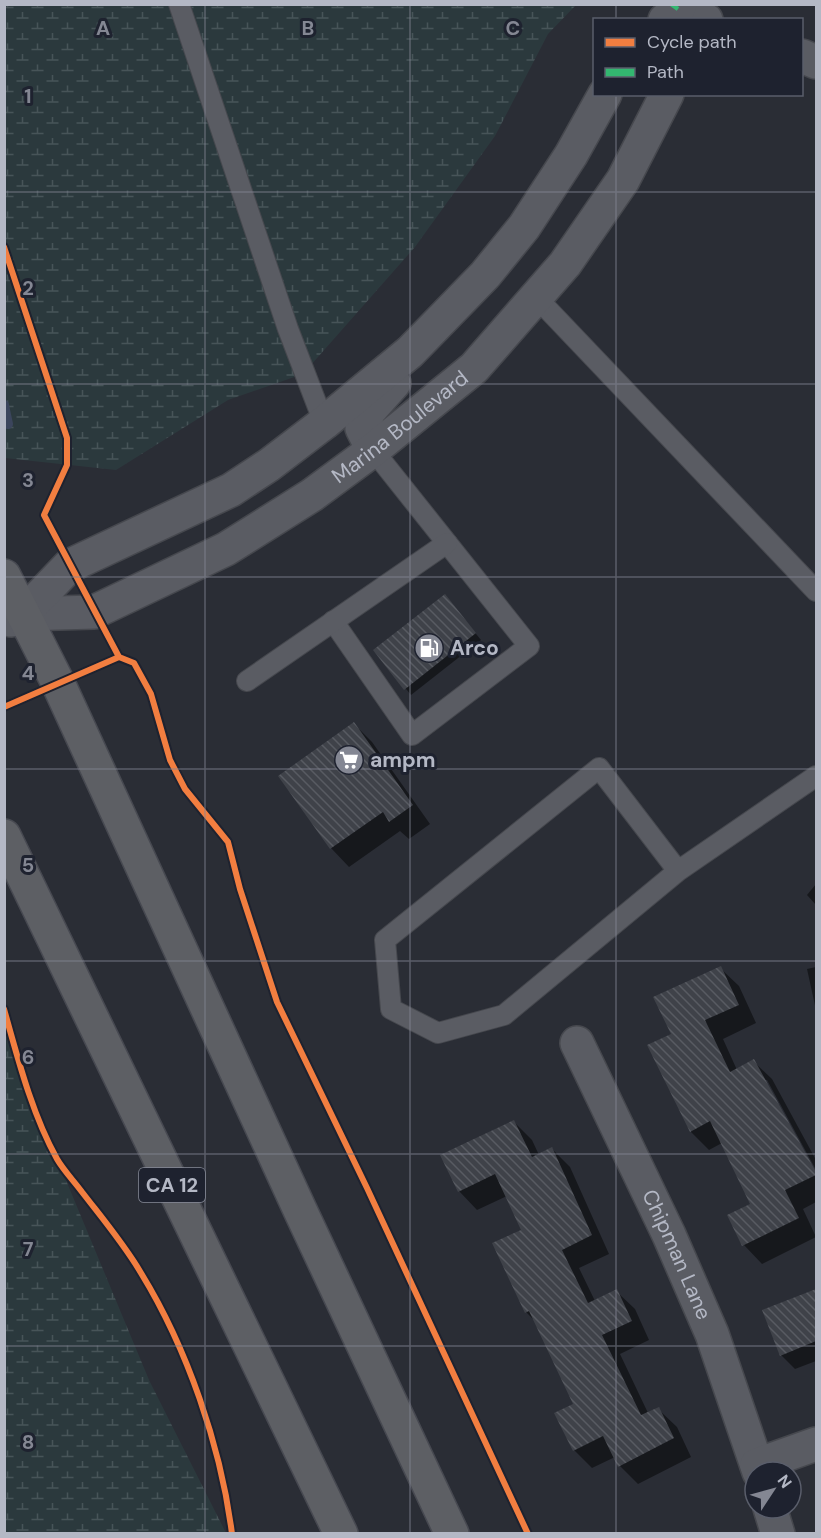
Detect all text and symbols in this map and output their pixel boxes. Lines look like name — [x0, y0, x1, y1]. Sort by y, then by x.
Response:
text: A — [96, 15, 110, 41]
text: B — [302, 15, 314, 41]
text: C — [506, 15, 520, 41]
legend — [593, 18, 803, 96]
text: Cycle path — [647, 30, 737, 54]
text: Path — [647, 60, 684, 84]
text: 1 — [24, 83, 32, 109]
text: 2 — [22, 275, 34, 301]
street label: Marina Boulevard — [326, 364, 474, 490]
text: 3 — [22, 467, 34, 493]
fuel station icon: Arco — [413, 632, 445, 664]
place label: Arco — [450, 634, 499, 662]
text: 4 — [22, 660, 35, 686]
supermarket icon: ampm — [333, 744, 365, 776]
place label: ampm — [370, 746, 436, 774]
text: 5 — [22, 852, 34, 878]
text: 6 — [22, 1044, 34, 1070]
road number: CA 12 — [139, 1168, 205, 1202]
street label: Chipman Lane — [635, 1185, 718, 1324]
text: 7 — [23, 1236, 34, 1262]
text: 8 — [22, 1429, 34, 1455]
north arrow — [743, 1460, 803, 1520]
text: N — [773, 1471, 797, 1492]

